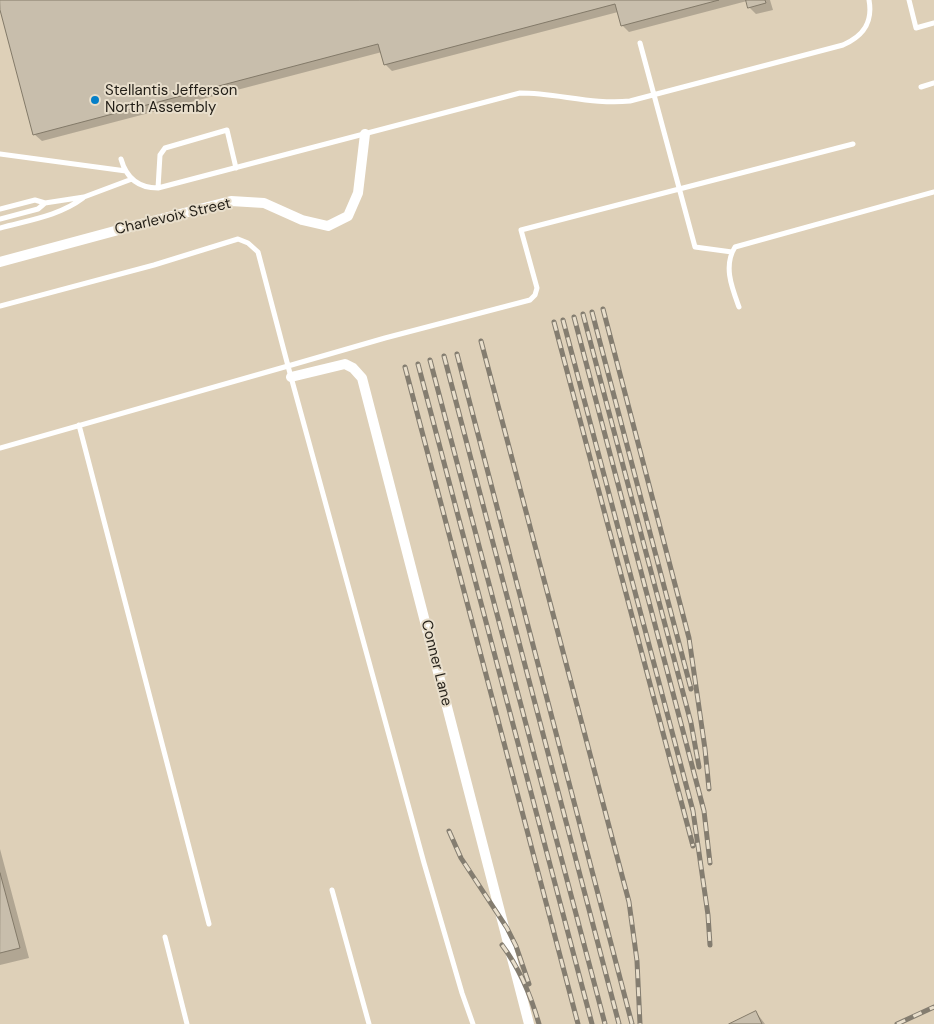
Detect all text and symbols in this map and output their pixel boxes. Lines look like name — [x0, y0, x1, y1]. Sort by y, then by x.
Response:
place label: Stellantis Jefferson North Assembly — [105, 82, 237, 117]
marker: Stellantis Jefferson North Assembly — [89, 94, 101, 106]
street label: Charlevoix Street — [113, 195, 233, 239]
street label: Conner Lane — [417, 618, 455, 708]

